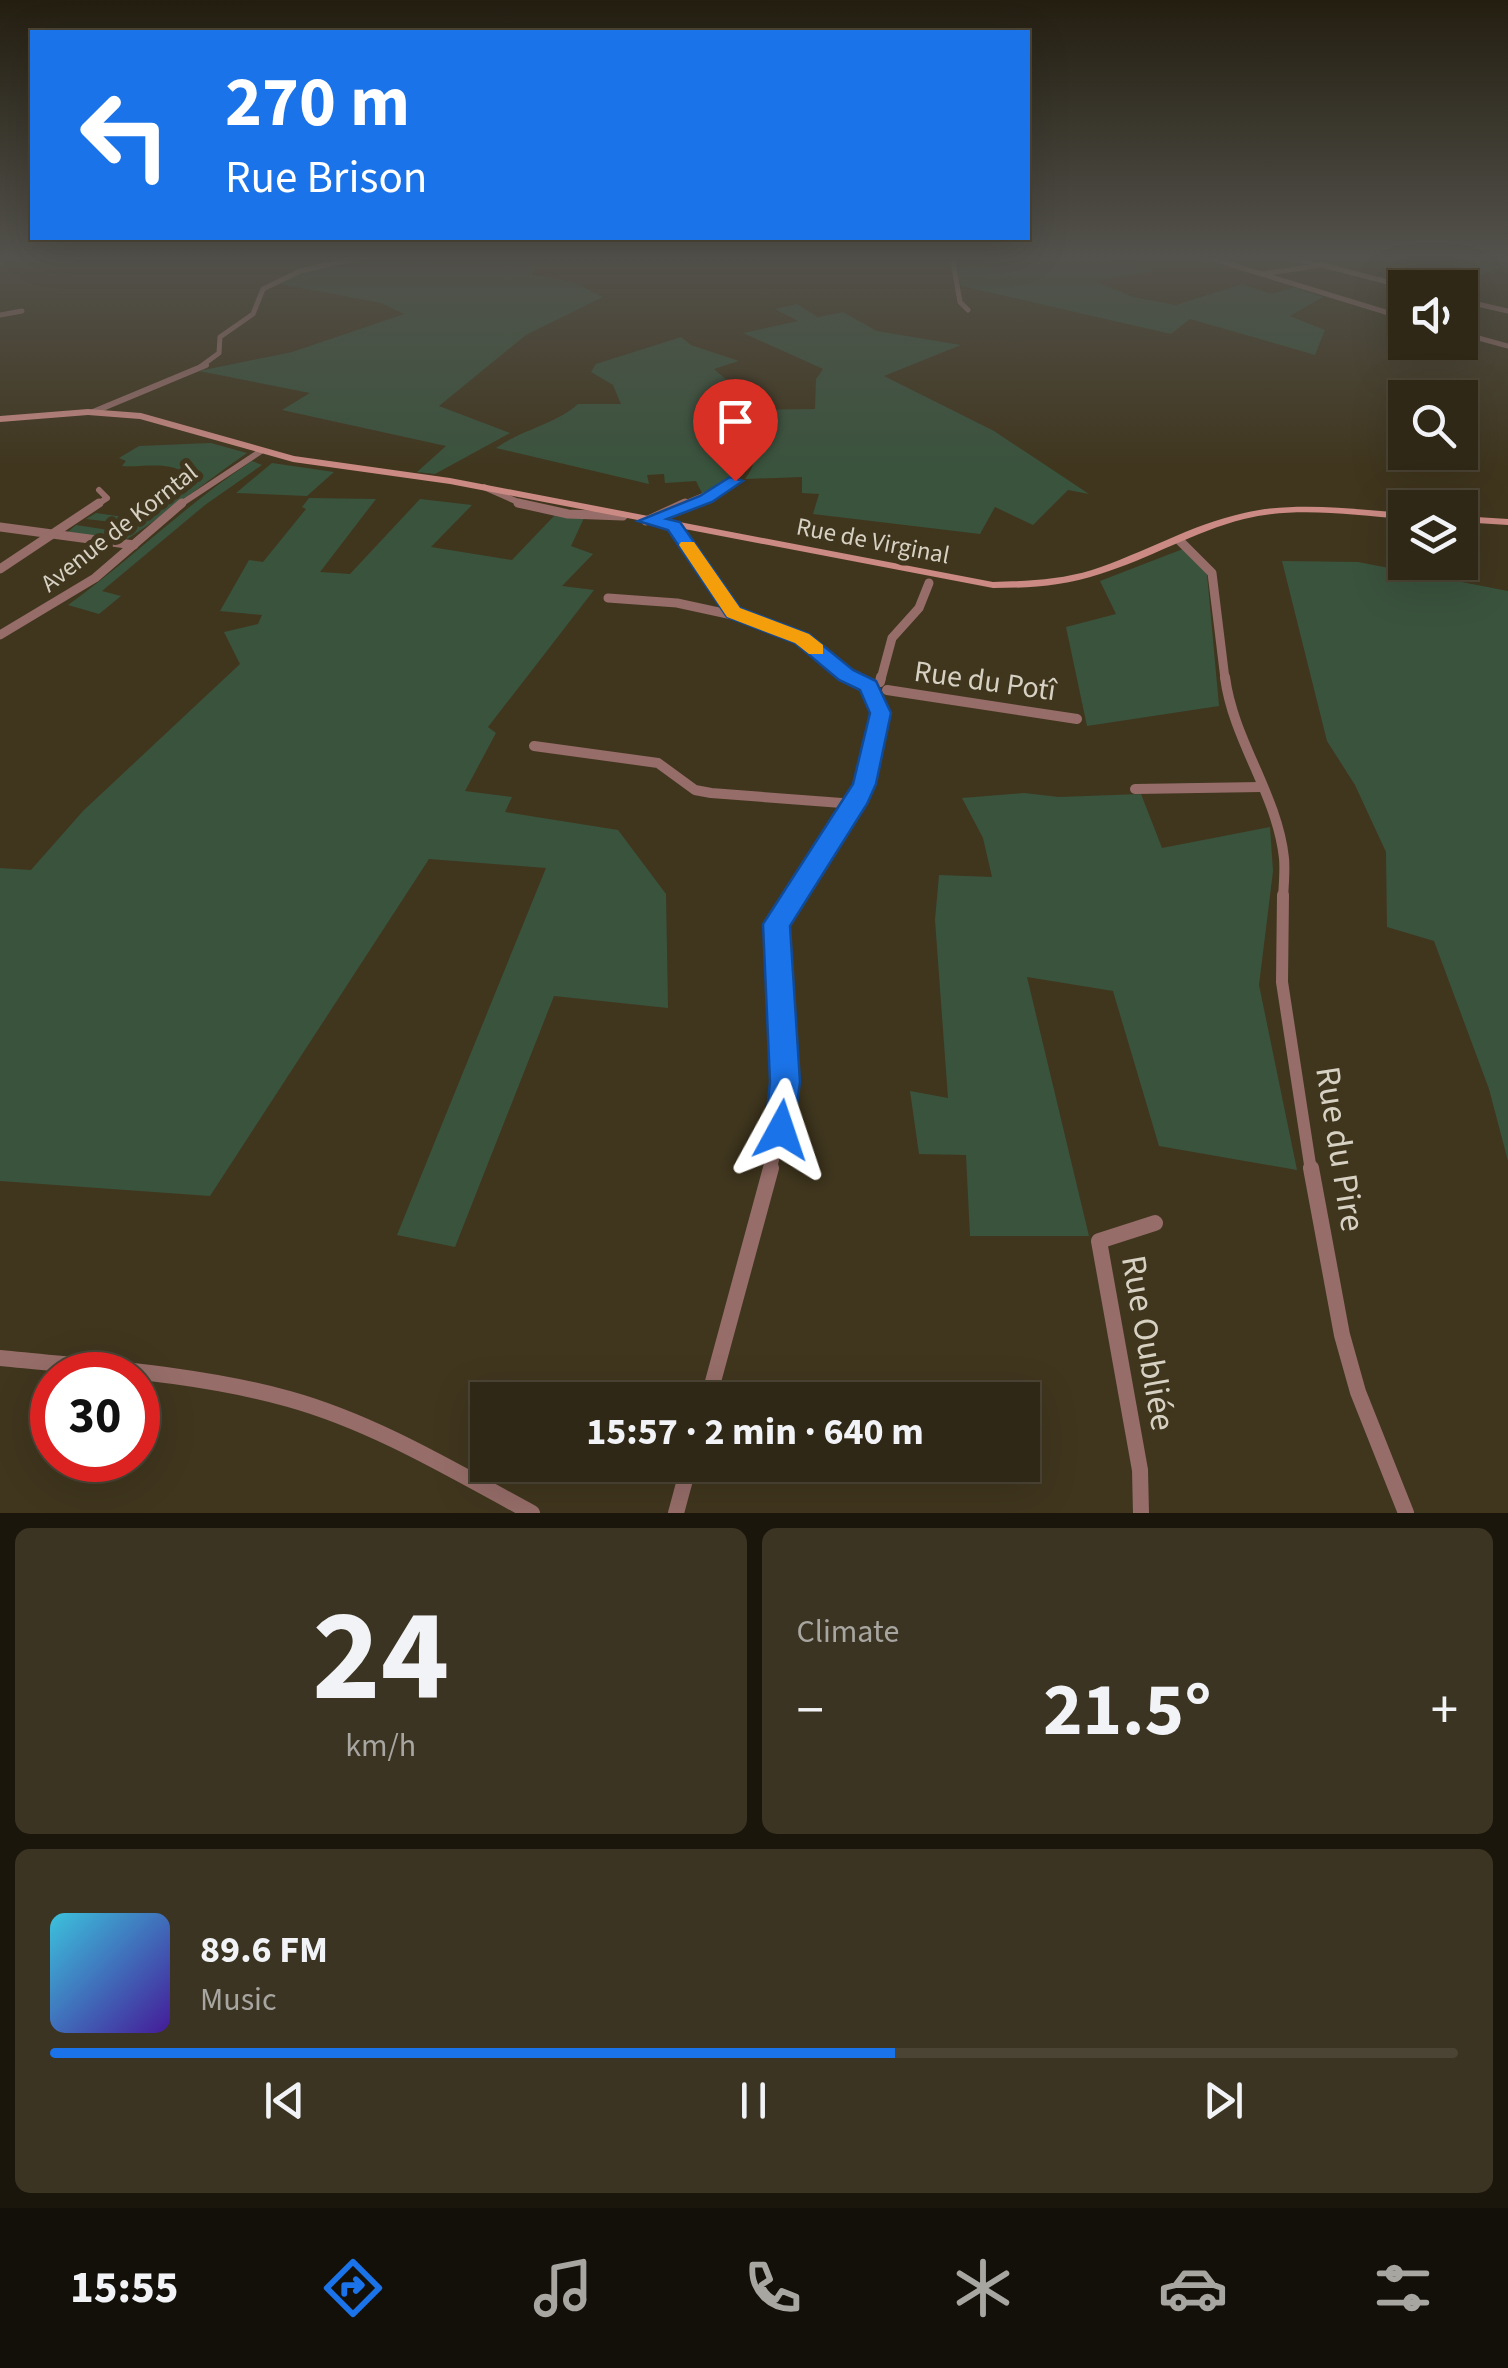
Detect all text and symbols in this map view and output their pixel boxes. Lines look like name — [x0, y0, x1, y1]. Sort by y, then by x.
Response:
text: 270 m — [225, 53, 410, 153]
icon: left — [60, 70, 190, 200]
text: Rue Brison — [225, 146, 427, 210]
map controls — [1388, 270, 1478, 580]
button: sound — [1388, 270, 1478, 360]
pin — [693, 379, 778, 482]
button: search — [1388, 380, 1478, 470]
icon: arrive — [708, 394, 763, 449]
street label: Avenue de Korntal — [33, 455, 205, 601]
button: layers — [1388, 490, 1478, 580]
street label: Rue de Virginal — [793, 509, 953, 573]
street label: Rue du Potî — [911, 650, 1060, 712]
street label: Rue du Pire — [1302, 1063, 1378, 1235]
position arrow — [729, 1078, 833, 1182]
street label: Rue Oubliée — [1108, 1251, 1188, 1435]
speed limit sign: 30 — [30, 1352, 160, 1482]
text: 15:57 · 2 min · 640 m — [586, 1405, 924, 1459]
text: 24 — [312, 1565, 449, 1750]
text: Climate — [797, 1609, 899, 1655]
text: 21.5° — [1043, 1657, 1212, 1764]
text: − — [797, 1672, 824, 1750]
text: + — [1431, 1672, 1458, 1750]
text: km/h — [345, 1723, 416, 1769]
text: 89.6 FM — [200, 1923, 328, 1977]
text: Music — [200, 1977, 277, 2023]
icon: previous — [257, 2073, 312, 2128]
icon: pause — [726, 2073, 781, 2128]
icon: next — [1196, 2073, 1251, 2128]
icon: directions — [318, 2253, 388, 2323]
icon: music — [528, 2253, 598, 2323]
icon: phone — [738, 2253, 808, 2323]
icon: climate — [948, 2253, 1018, 2323]
icon: car — [1158, 2253, 1228, 2323]
icon: filters — [1368, 2253, 1438, 2323]
text: 15:55 — [70, 2256, 179, 2320]

